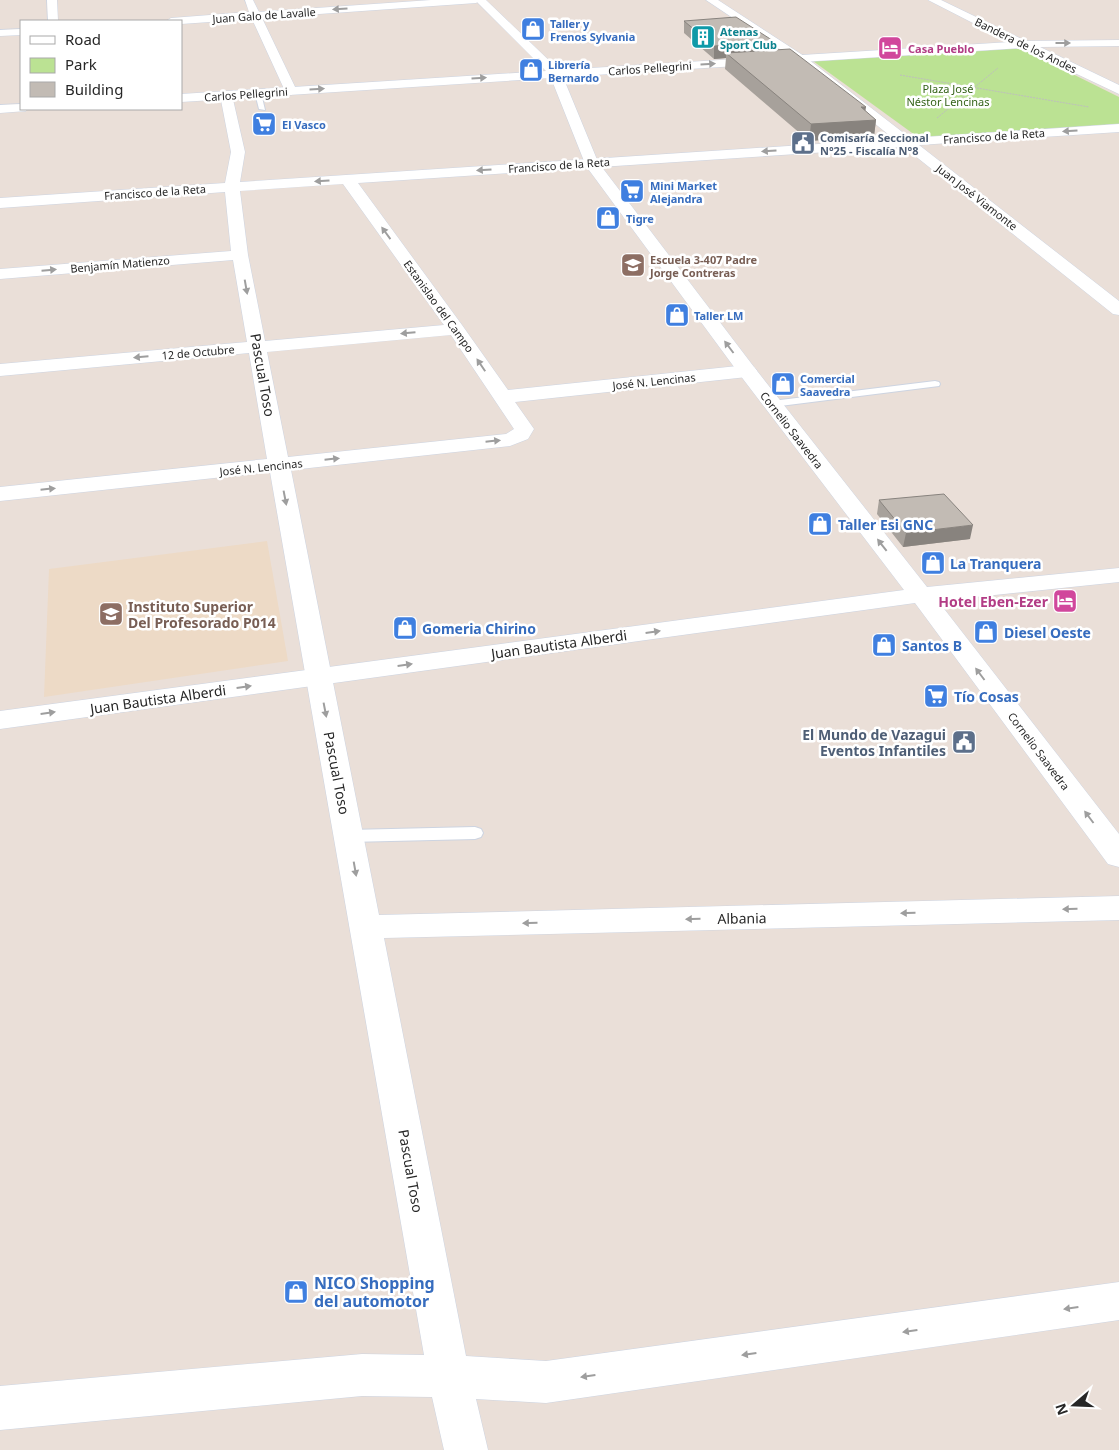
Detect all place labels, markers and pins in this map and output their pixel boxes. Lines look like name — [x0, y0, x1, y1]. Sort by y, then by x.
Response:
shop icon: Taller y Frenos Sylvania — [520, 16, 546, 42]
place label: Taller y Frenos Sylvania — [550, 16, 635, 44]
building icon: Atenas Sport Club — [690, 24, 716, 50]
place label: Atenas Sport Club — [720, 24, 777, 52]
hotel icon: Casa Pueblo — [877, 35, 903, 61]
place label: Casa Pueblo — [908, 41, 974, 56]
shop icon: Librería Bernardo — [518, 57, 544, 83]
place label: Librería Bernardo — [548, 57, 599, 85]
supermarket icon: El Vasco — [251, 111, 277, 137]
place label: El Vasco — [282, 117, 326, 132]
public building icon: Comisaría Seccional N°25 - Fiscalía N°8 — [790, 130, 816, 156]
place label: Comisaría Seccional N°25 - Fiscalía N°8 — [820, 130, 929, 158]
supermarket icon: Mini Market Alejandra — [619, 178, 645, 204]
place label: Mini Market Alejandra — [650, 178, 717, 206]
shop icon: Tigre — [595, 205, 621, 231]
place label: Tigre — [626, 211, 654, 226]
school or university icon: Escuela 3-407 Padre Jorge Contreras — [620, 252, 646, 278]
place label: Escuela 3-407 Padre Jorge Contreras — [649, 252, 757, 280]
shop icon: Taller LM — [664, 302, 690, 328]
place label: Taller LM — [694, 308, 743, 323]
shop icon: Comercial Saavedra — [770, 371, 796, 397]
place label: Comercial Saavedra — [800, 371, 855, 399]
shop icon: Taller Esi GNC — [807, 511, 833, 537]
place label: Taller Esi GNC — [838, 515, 933, 534]
shop icon: La Tranquera — [920, 550, 946, 576]
place label: La Tranquera — [950, 554, 1041, 573]
hotel icon: Hotel Eben-Ezer — [1052, 588, 1078, 614]
place label: Hotel Eben-Ezer — [938, 592, 1049, 611]
place label: Instituto Superior Del Profesorado P014 — [128, 597, 276, 632]
school or university icon: Instituto Superior Del Profesorado P014 — [98, 601, 124, 627]
shop icon: Gomeria Chirino — [392, 615, 418, 641]
place label: Gomeria Chirino — [422, 619, 536, 638]
shop icon: Diesel Oeste — [973, 619, 999, 645]
place label: Diesel Oeste — [1004, 623, 1091, 642]
shop icon: Santos B — [871, 632, 897, 658]
place label: Santos B — [902, 636, 962, 655]
supermarket icon: Tío Cosas — [923, 683, 949, 709]
place label: Tío Cosas — [954, 687, 1019, 706]
place label: El Mundo de Vazagui Eventos Infantiles — [802, 725, 946, 760]
public building icon: El Mundo de Vazagui Eventos Infantiles — [951, 729, 977, 755]
place label: NICO Shopping del automotor — [314, 1272, 435, 1312]
shop icon: NICO Shopping del automotor — [283, 1279, 309, 1305]

